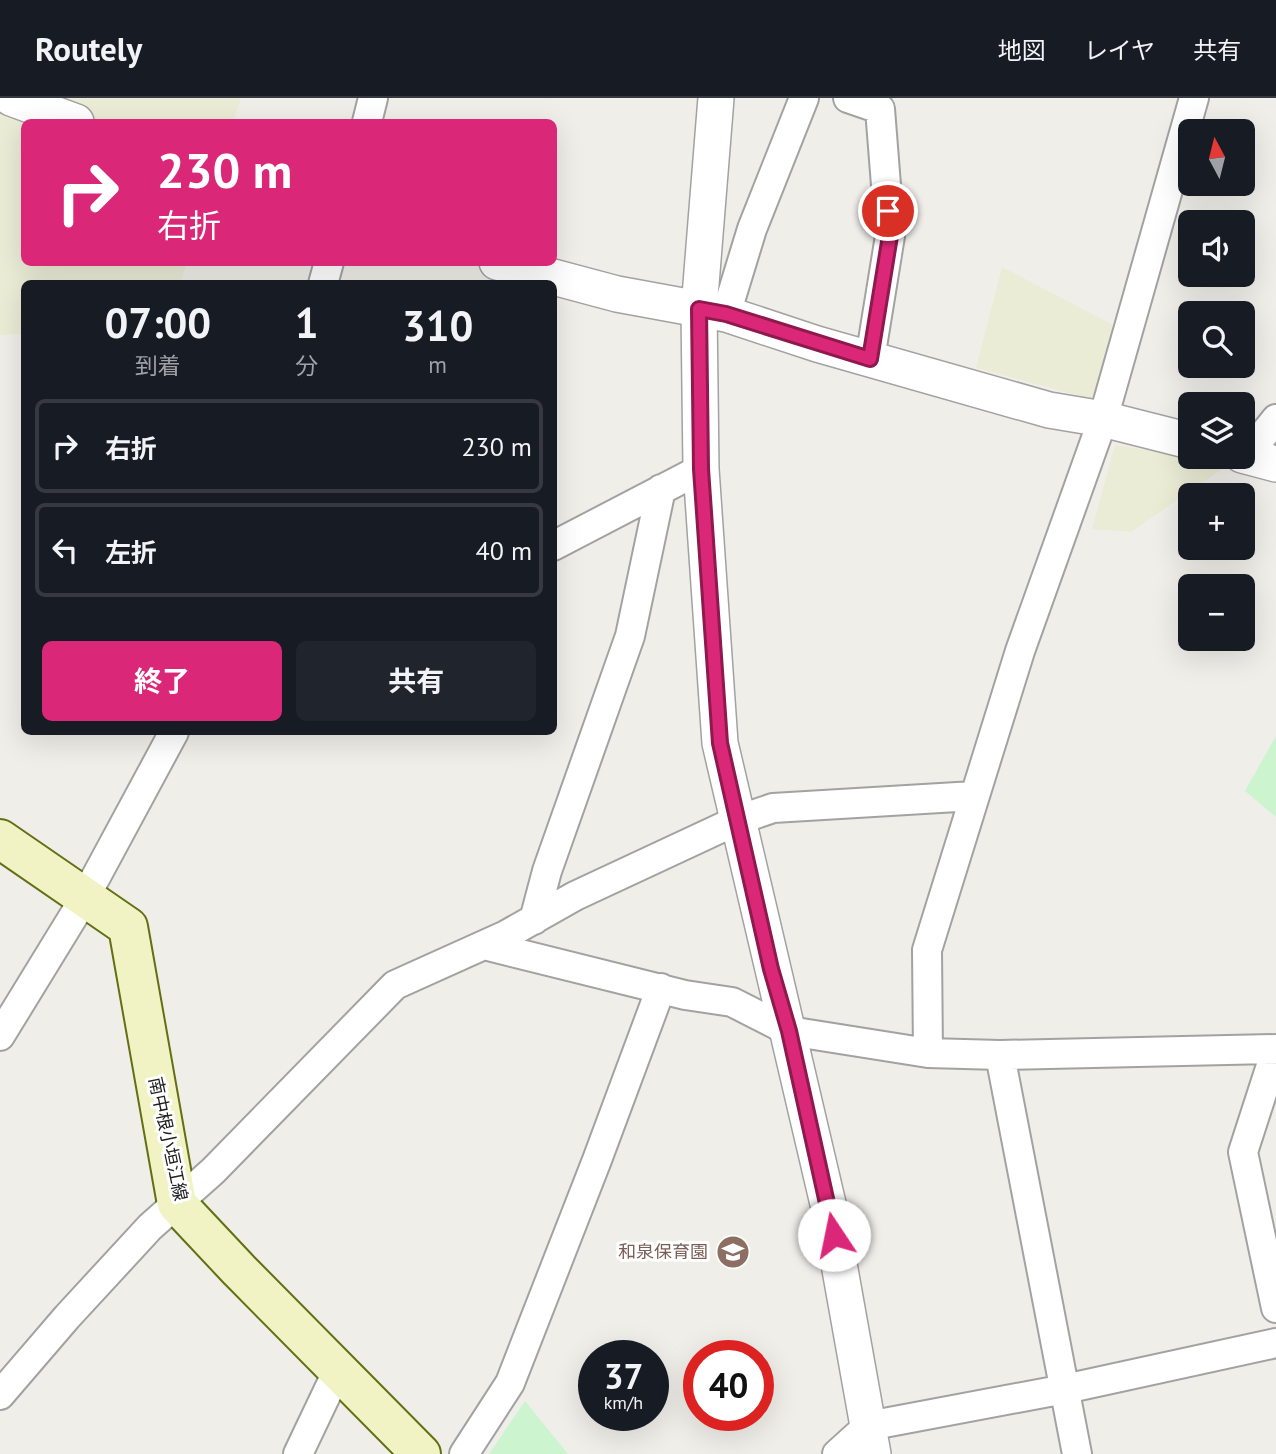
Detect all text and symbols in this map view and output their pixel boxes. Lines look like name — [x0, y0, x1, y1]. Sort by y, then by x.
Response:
text: Routely — [35, 27, 142, 70]
text: 地図 — [998, 35, 1046, 66]
text: レイヤ — [1084, 35, 1155, 66]
text: 共有 — [1193, 35, 1241, 66]
north arrow — [1178, 119, 1255, 196]
map controls — [1178, 119, 1255, 651]
text: 230 m — [157, 138, 292, 202]
icon: right — [42, 147, 133, 238]
pin — [858, 181, 918, 241]
icon: arrive — [869, 192, 907, 230]
text: 右折 — [157, 204, 221, 246]
button: sound — [1178, 210, 1255, 287]
text: 07:00 — [105, 295, 211, 350]
text: 1 — [295, 295, 318, 350]
text: 310 — [402, 298, 473, 353]
button: search — [1178, 301, 1255, 378]
text: m — [428, 350, 447, 379]
text: 到着 — [135, 351, 181, 380]
text: 分 — [295, 351, 318, 380]
button: layers — [1178, 392, 1255, 469]
icon: right — [46, 427, 84, 465]
text: 230 m — [461, 430, 532, 463]
text: 右折 — [105, 432, 157, 465]
button: + — [1178, 483, 1255, 560]
icon: left — [46, 531, 84, 569]
text: 40 m — [476, 534, 532, 567]
text: 左折 — [105, 536, 157, 569]
button: − — [1178, 574, 1255, 651]
button: 終了 — [42, 641, 282, 721]
button: 共有 — [296, 641, 536, 721]
street label: 南中根小垣江線 — [144, 1075, 193, 1203]
position arrow — [797, 1198, 871, 1272]
school or university icon: 和泉保育園 — [714, 1233, 752, 1271]
place label: 和泉保育園 — [618, 1240, 708, 1263]
speed limit sign: 40 — [683, 1340, 774, 1431]
text: 37 — [604, 1353, 643, 1399]
text: km/h — [604, 1391, 643, 1414]

